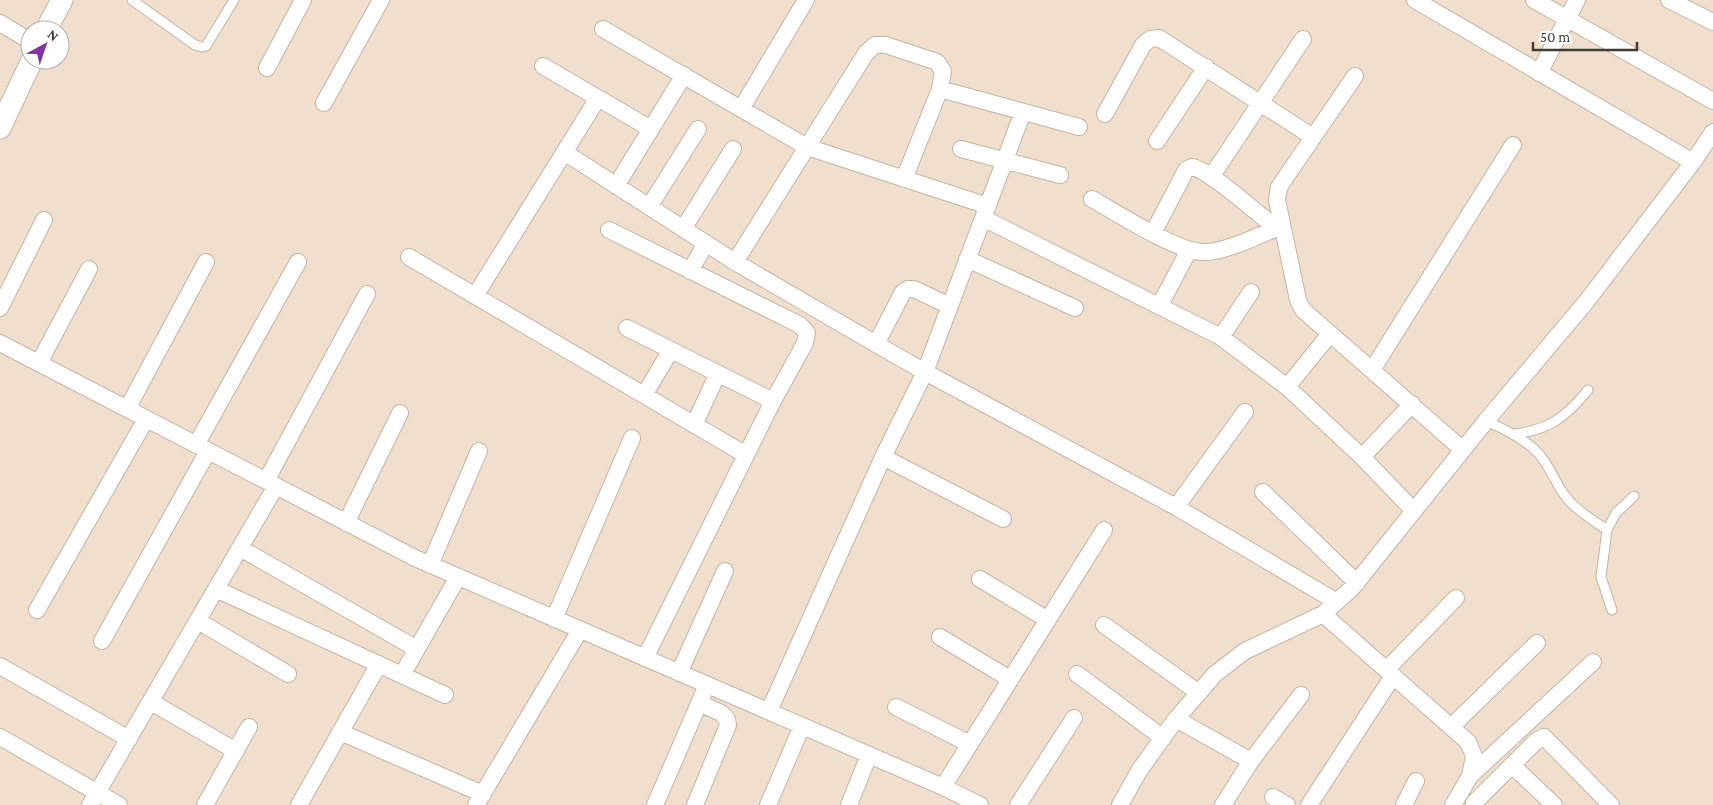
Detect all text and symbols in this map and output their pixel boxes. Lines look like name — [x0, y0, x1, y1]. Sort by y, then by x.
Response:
north arrow — [20, 20, 70, 70]
scale bar — [1533, 20, 1637, 52]
text: N — [45, 26, 63, 45]
text: 50 m — [1540, 29, 1570, 45]

